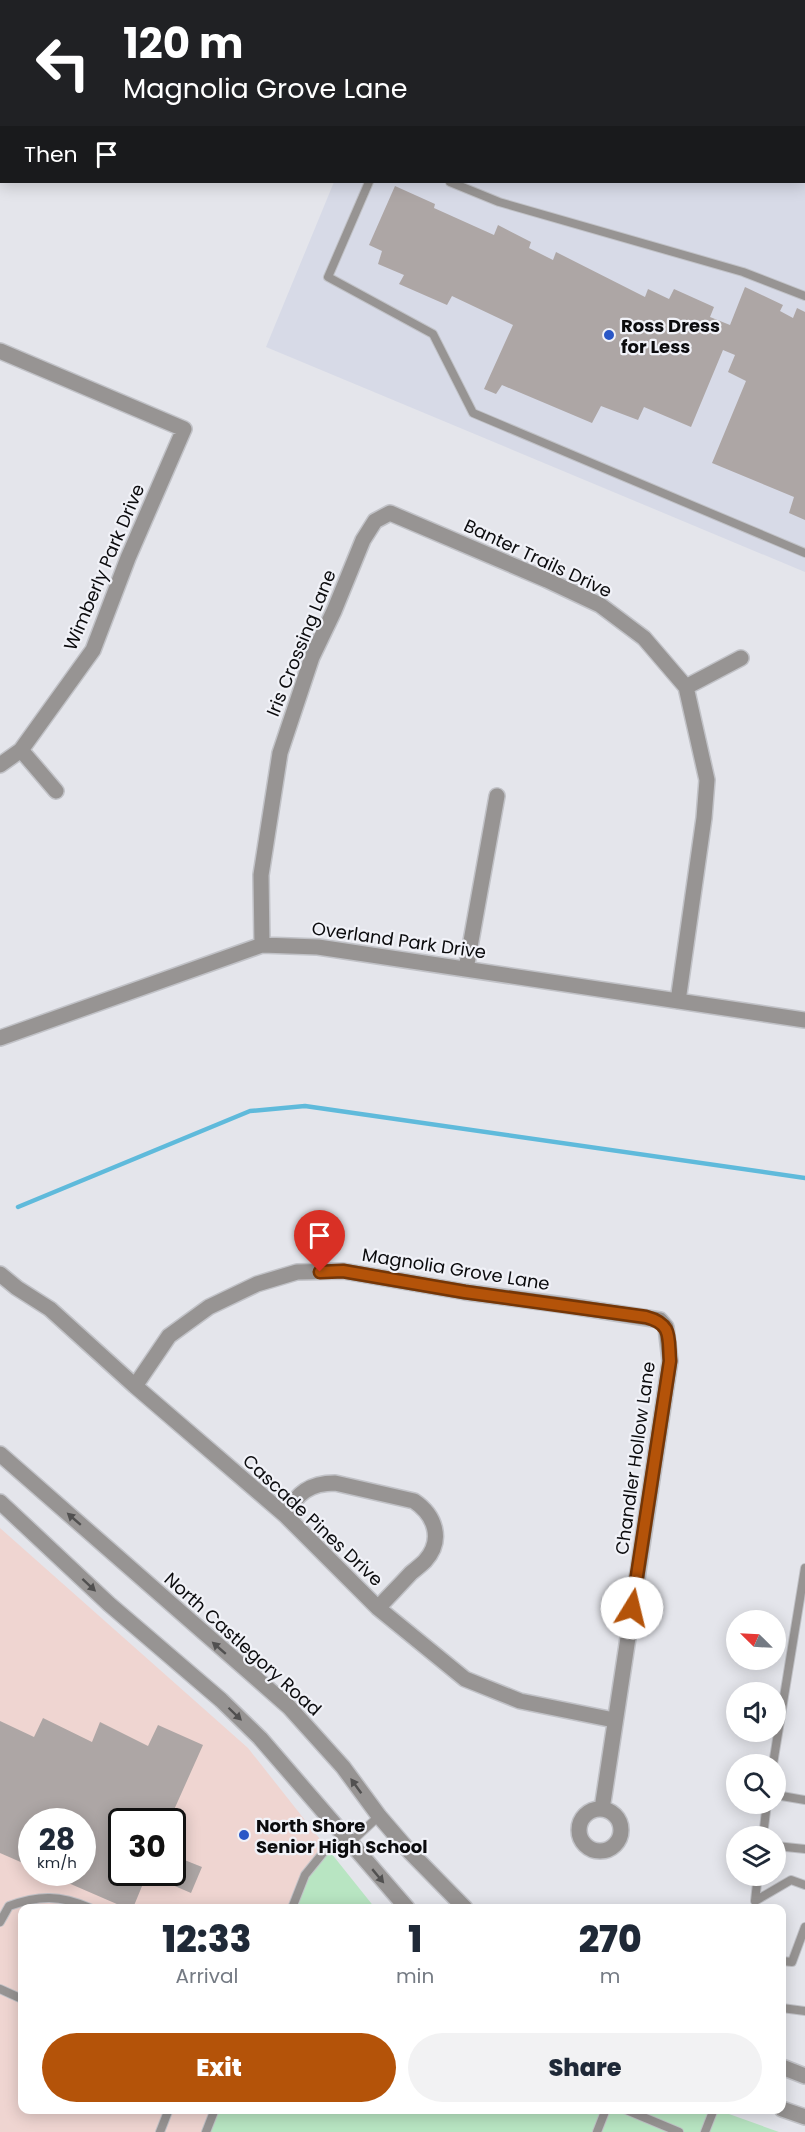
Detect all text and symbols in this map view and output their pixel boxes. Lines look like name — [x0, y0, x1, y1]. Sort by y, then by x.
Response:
text: 120 m — [123, 14, 244, 73]
icon: left — [24, 24, 102, 102]
text: Magnolia Grove Lane — [123, 70, 407, 107]
icon: arrive — [90, 138, 123, 171]
text: Then — [24, 139, 78, 170]
place label: Ross Dress for Less — [621, 313, 720, 359]
marker: Ross Dress for Less — [602, 328, 616, 342]
street label: Wimberly Park Drive — [58, 480, 150, 654]
street label: Banter Trails Drive — [460, 513, 616, 603]
street label: Iris Crossing Lane — [260, 566, 342, 720]
street label: Overland Park Drive — [310, 915, 488, 965]
pin — [294, 1210, 345, 1272]
icon: arrive — [303, 1219, 336, 1252]
street label: Magnolia Grove Lane — [360, 1242, 552, 1296]
street label: Chandler Hollow Lane — [609, 1360, 661, 1556]
street label: Cascade Pines Drive — [237, 1448, 389, 1592]
one-way arrow — [66, 1512, 81, 1525]
street label: North Castlegory Road — [159, 1567, 327, 1721]
position arrow — [600, 1576, 664, 1640]
one-way arrow — [81, 1578, 96, 1591]
north arrow — [726, 1610, 786, 1670]
map controls — [726, 1610, 786, 1886]
one-way arrow — [212, 1642, 227, 1655]
button: sound — [726, 1682, 786, 1742]
one-way arrow — [228, 1707, 243, 1721]
button: search — [726, 1754, 786, 1814]
one-way arrow — [351, 1778, 363, 1793]
speed limit sign: 30 — [108, 1808, 186, 1886]
place label: North Shore Senior High School — [256, 1813, 428, 1859]
text: 28 — [39, 1818, 75, 1861]
button: layers — [726, 1826, 786, 1886]
marker: North Shore Senior High School — [237, 1828, 251, 1842]
text: km/h — [37, 1852, 77, 1873]
one-way arrow — [372, 1868, 385, 1884]
text: 12:33 — [162, 1914, 252, 1965]
text: 1 — [408, 1914, 422, 1965]
text: 270 — [579, 1914, 642, 1965]
text: Arrival — [175, 1962, 238, 1990]
text: min — [396, 1962, 434, 1990]
text: m — [600, 1962, 620, 1990]
button: Exit — [42, 2033, 396, 2102]
button: Share — [408, 2033, 762, 2102]

